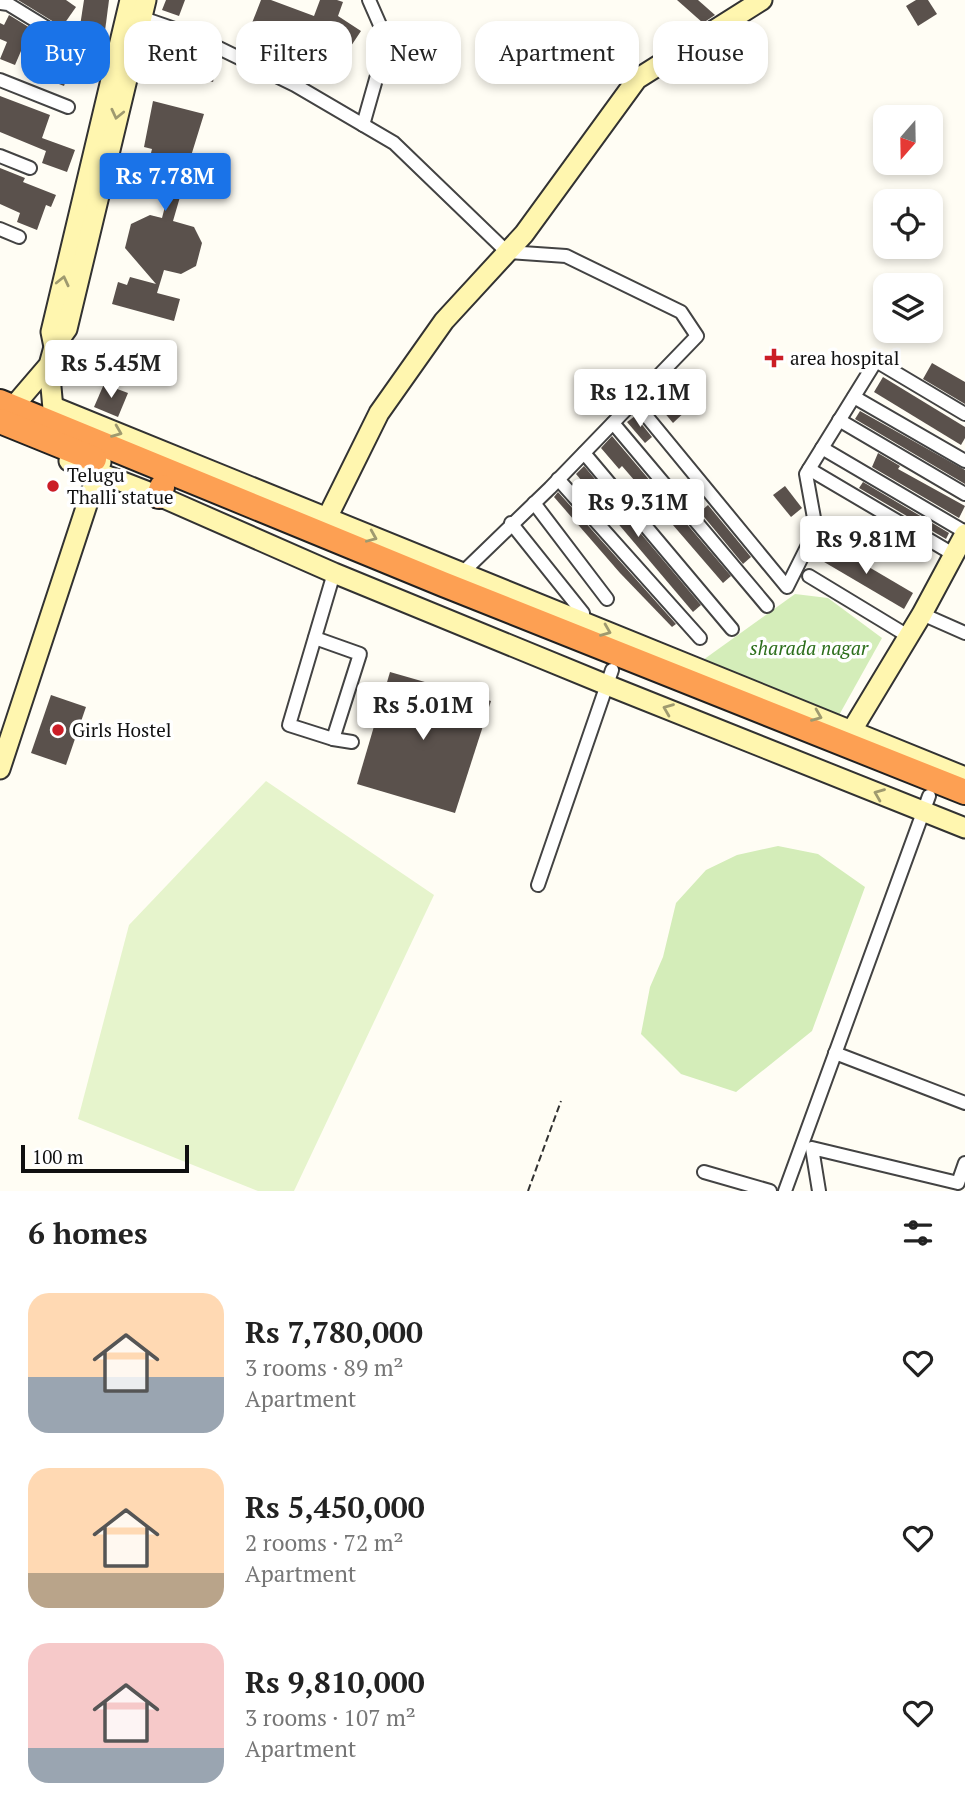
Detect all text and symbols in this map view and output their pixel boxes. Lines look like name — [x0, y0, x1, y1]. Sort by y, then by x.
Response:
chip: Buy — [21, 21, 110, 84]
chip: Rent — [124, 21, 222, 84]
chip: Filters — [236, 21, 352, 84]
chip: New — [366, 21, 461, 84]
chip: Apartment — [475, 21, 639, 84]
chip: House — [653, 21, 768, 84]
north arrow — [873, 105, 943, 175]
map controls — [873, 105, 943, 343]
one-way arrow — [111, 108, 125, 120]
pin: Rs 7.78M — [93, 154, 237, 213]
text: Rs 7.78M — [116, 160, 214, 191]
button: locate — [873, 189, 943, 259]
button: layers — [873, 273, 943, 343]
one-way arrow — [55, 275, 69, 287]
pin: Rs 5.45M — [39, 340, 183, 400]
place label: area hospital — [790, 345, 899, 370]
text: Rs 5.45M — [61, 347, 161, 378]
marker: area hospital — [764, 348, 784, 368]
pin: Rs 12.1M — [568, 370, 712, 429]
text: Rs 12.1M — [590, 376, 690, 407]
one-way arrow — [111, 424, 123, 438]
place label: Telugu Thalli statue — [67, 462, 174, 509]
marker: Telugu Thalli statue — [45, 478, 61, 494]
pin: Rs 9.31M — [566, 480, 710, 539]
text: Rs 9.31M — [588, 486, 688, 517]
pin: Rs 9.81M — [794, 516, 938, 576]
text: Rs 9.81M — [816, 523, 916, 554]
one-way arrow — [364, 529, 377, 543]
one-way arrow — [599, 622, 611, 636]
park label: sharada nagar — [750, 635, 869, 660]
pin: Rs 5.01M — [351, 682, 495, 742]
text: Rs 5.01M — [373, 689, 473, 720]
one-way arrow — [662, 704, 674, 718]
one-way arrow — [810, 707, 822, 721]
place label: Girls Hostel — [72, 717, 172, 742]
marker: Girls Hostel — [50, 722, 66, 738]
one-way arrow — [873, 788, 886, 802]
scale bar — [21, 1142, 189, 1174]
text: 100 m — [32, 1144, 83, 1169]
text: 6 homes — [28, 1213, 147, 1253]
icon: filters — [899, 1214, 937, 1252]
text: Rs 7,780,000 — [245, 1312, 423, 1352]
icon: home — [84, 1321, 168, 1405]
icon: heart — [899, 1344, 937, 1382]
text: 3 rooms · 89 m² — [245, 1352, 404, 1383]
text: Apartment — [245, 1383, 356, 1414]
text: Rs 5,450,000 — [245, 1487, 425, 1527]
icon: home — [84, 1496, 168, 1580]
icon: heart — [899, 1519, 937, 1557]
text: 2 rooms · 72 m² — [245, 1527, 404, 1558]
text: Apartment — [245, 1558, 356, 1589]
text: Rs 9,810,000 — [245, 1662, 425, 1702]
icon: home — [84, 1671, 168, 1755]
icon: heart — [899, 1694, 937, 1732]
text: 3 rooms · 107 m² — [245, 1702, 416, 1733]
text: Apartment — [245, 1733, 356, 1764]

